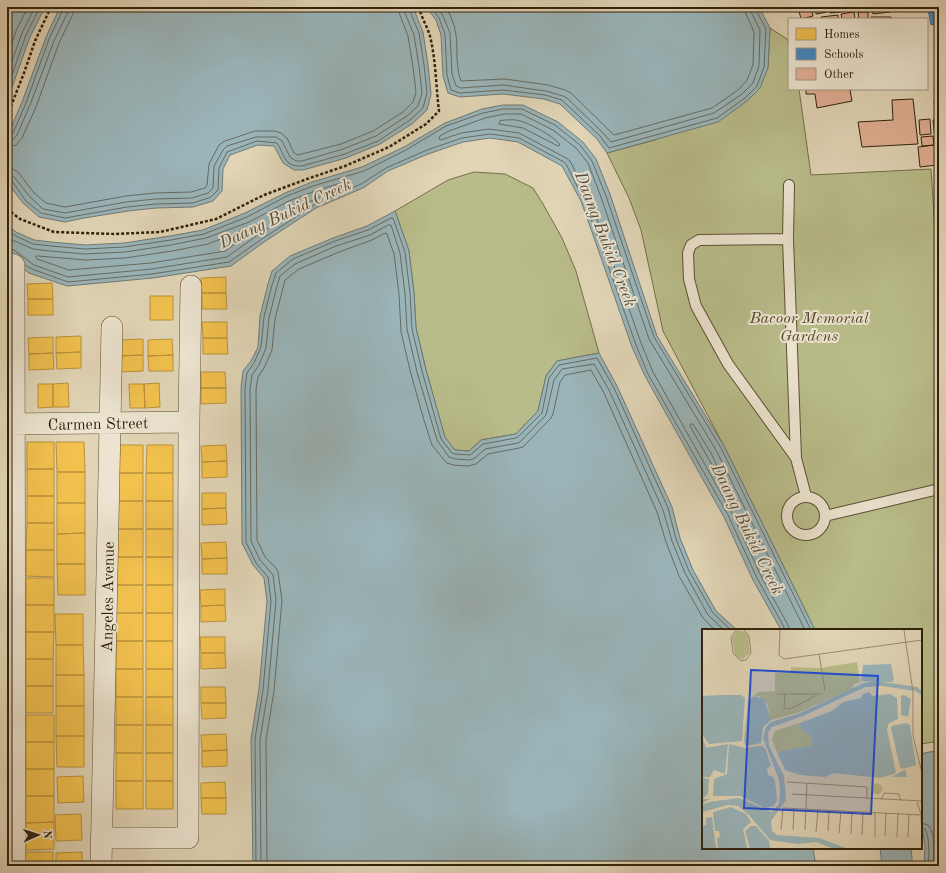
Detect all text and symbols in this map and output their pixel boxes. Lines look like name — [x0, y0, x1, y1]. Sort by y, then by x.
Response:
legend — [788, 18, 928, 90]
text: Homes — [824, 29, 860, 41]
text: Schools — [824, 49, 864, 61]
text: Other — [824, 69, 854, 81]
water label: Daang Bukid Creek — [571, 168, 638, 310]
water label: Daang Bukid Creek — [216, 176, 354, 253]
park label: Bacoor Memorial Gardens — [748, 311, 869, 345]
street label: Carmen Street — [48, 416, 149, 434]
water label: Daang Bukid Creek — [707, 460, 786, 598]
street label: Angeles Avenue — [100, 542, 118, 653]
inset map — [702, 629, 922, 849]
north arrow — [18, 815, 58, 855]
text: N — [41, 830, 52, 840]

